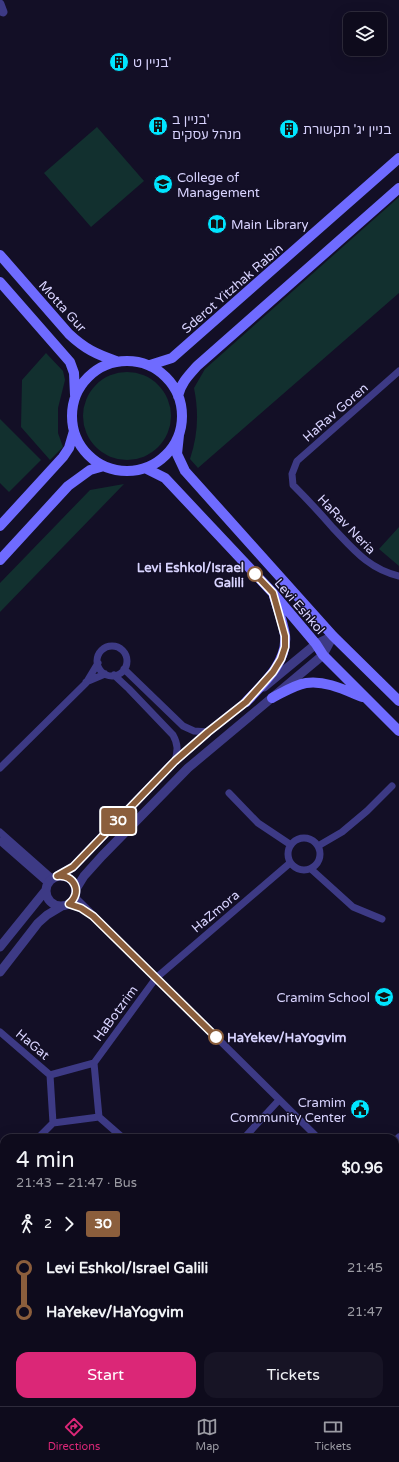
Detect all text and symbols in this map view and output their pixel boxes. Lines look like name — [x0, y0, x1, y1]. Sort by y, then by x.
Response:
map controls — [343, 12, 387, 56]
button: layers — [343, 12, 387, 56]
building icon: בניין ט' — [108, 51, 130, 73]
place label: בניין ט' — [133, 55, 171, 71]
place label: בניין ב' מנהל עסקים — [172, 112, 241, 143]
building icon: בניין ב' מנהל עסקים — [147, 115, 169, 137]
building icon: בניין יג' תקשורת — [278, 118, 300, 140]
place label: בניין יג' תקשורת — [303, 122, 392, 138]
place label: College of Management — [177, 170, 260, 201]
school or university icon: College of Management — [152, 173, 174, 195]
library icon: Main Library — [206, 213, 228, 235]
place label: Main Library — [231, 217, 309, 233]
street label: Sderot Yitzhak Rabin — [179, 240, 287, 337]
street label: Motta Gur — [35, 278, 89, 336]
street label: HaRav Goren — [300, 380, 372, 446]
street label: HaRav Neria — [314, 492, 379, 558]
place label: Levi Eshkol/Israel Galili — [137, 560, 244, 591]
marker: Levi Eshkol/Israel Galili — [247, 566, 263, 582]
street label: Levi Eshkol — [271, 575, 328, 638]
line badge: 30 — [100, 808, 136, 834]
text: 30 — [109, 812, 127, 829]
street label: HaZmora — [188, 887, 243, 936]
street label: HaBotzrim — [90, 982, 141, 1045]
school or university icon: Cramim School — [373, 986, 395, 1008]
place label: Cramim School — [276, 990, 370, 1006]
street label: HaGat — [12, 1026, 52, 1063]
marker: HaYekev/HaYogvim — [208, 1029, 224, 1045]
place label: HaYekev/HaYogvim — [227, 1030, 346, 1046]
place label: Cramim Community Center — [230, 1095, 346, 1126]
public building icon: Cramim Community Center — [349, 1098, 371, 1120]
text: 4 min — [16, 1147, 75, 1173]
text: $0.96 — [342, 1159, 383, 1177]
text: 21:43 – 21:47 · Bus — [16, 1175, 137, 1191]
icon: walk — [16, 1213, 38, 1235]
icon: forward — [58, 1213, 80, 1235]
text: 30 — [94, 1215, 112, 1232]
text: 2 — [44, 1216, 52, 1232]
text: Levi Eshkol/Israel Galili — [46, 1259, 208, 1277]
text: 21:45 — [347, 1260, 383, 1276]
text: HaYekev/HaYogvim — [46, 1303, 184, 1321]
text: 21:47 — [347, 1304, 383, 1320]
button: Start — [16, 1352, 196, 1398]
button: Tickets — [204, 1352, 383, 1398]
tab: Directions — [48, 1416, 100, 1453]
tab: Map — [196, 1416, 219, 1453]
tab: Tickets — [315, 1416, 351, 1453]

